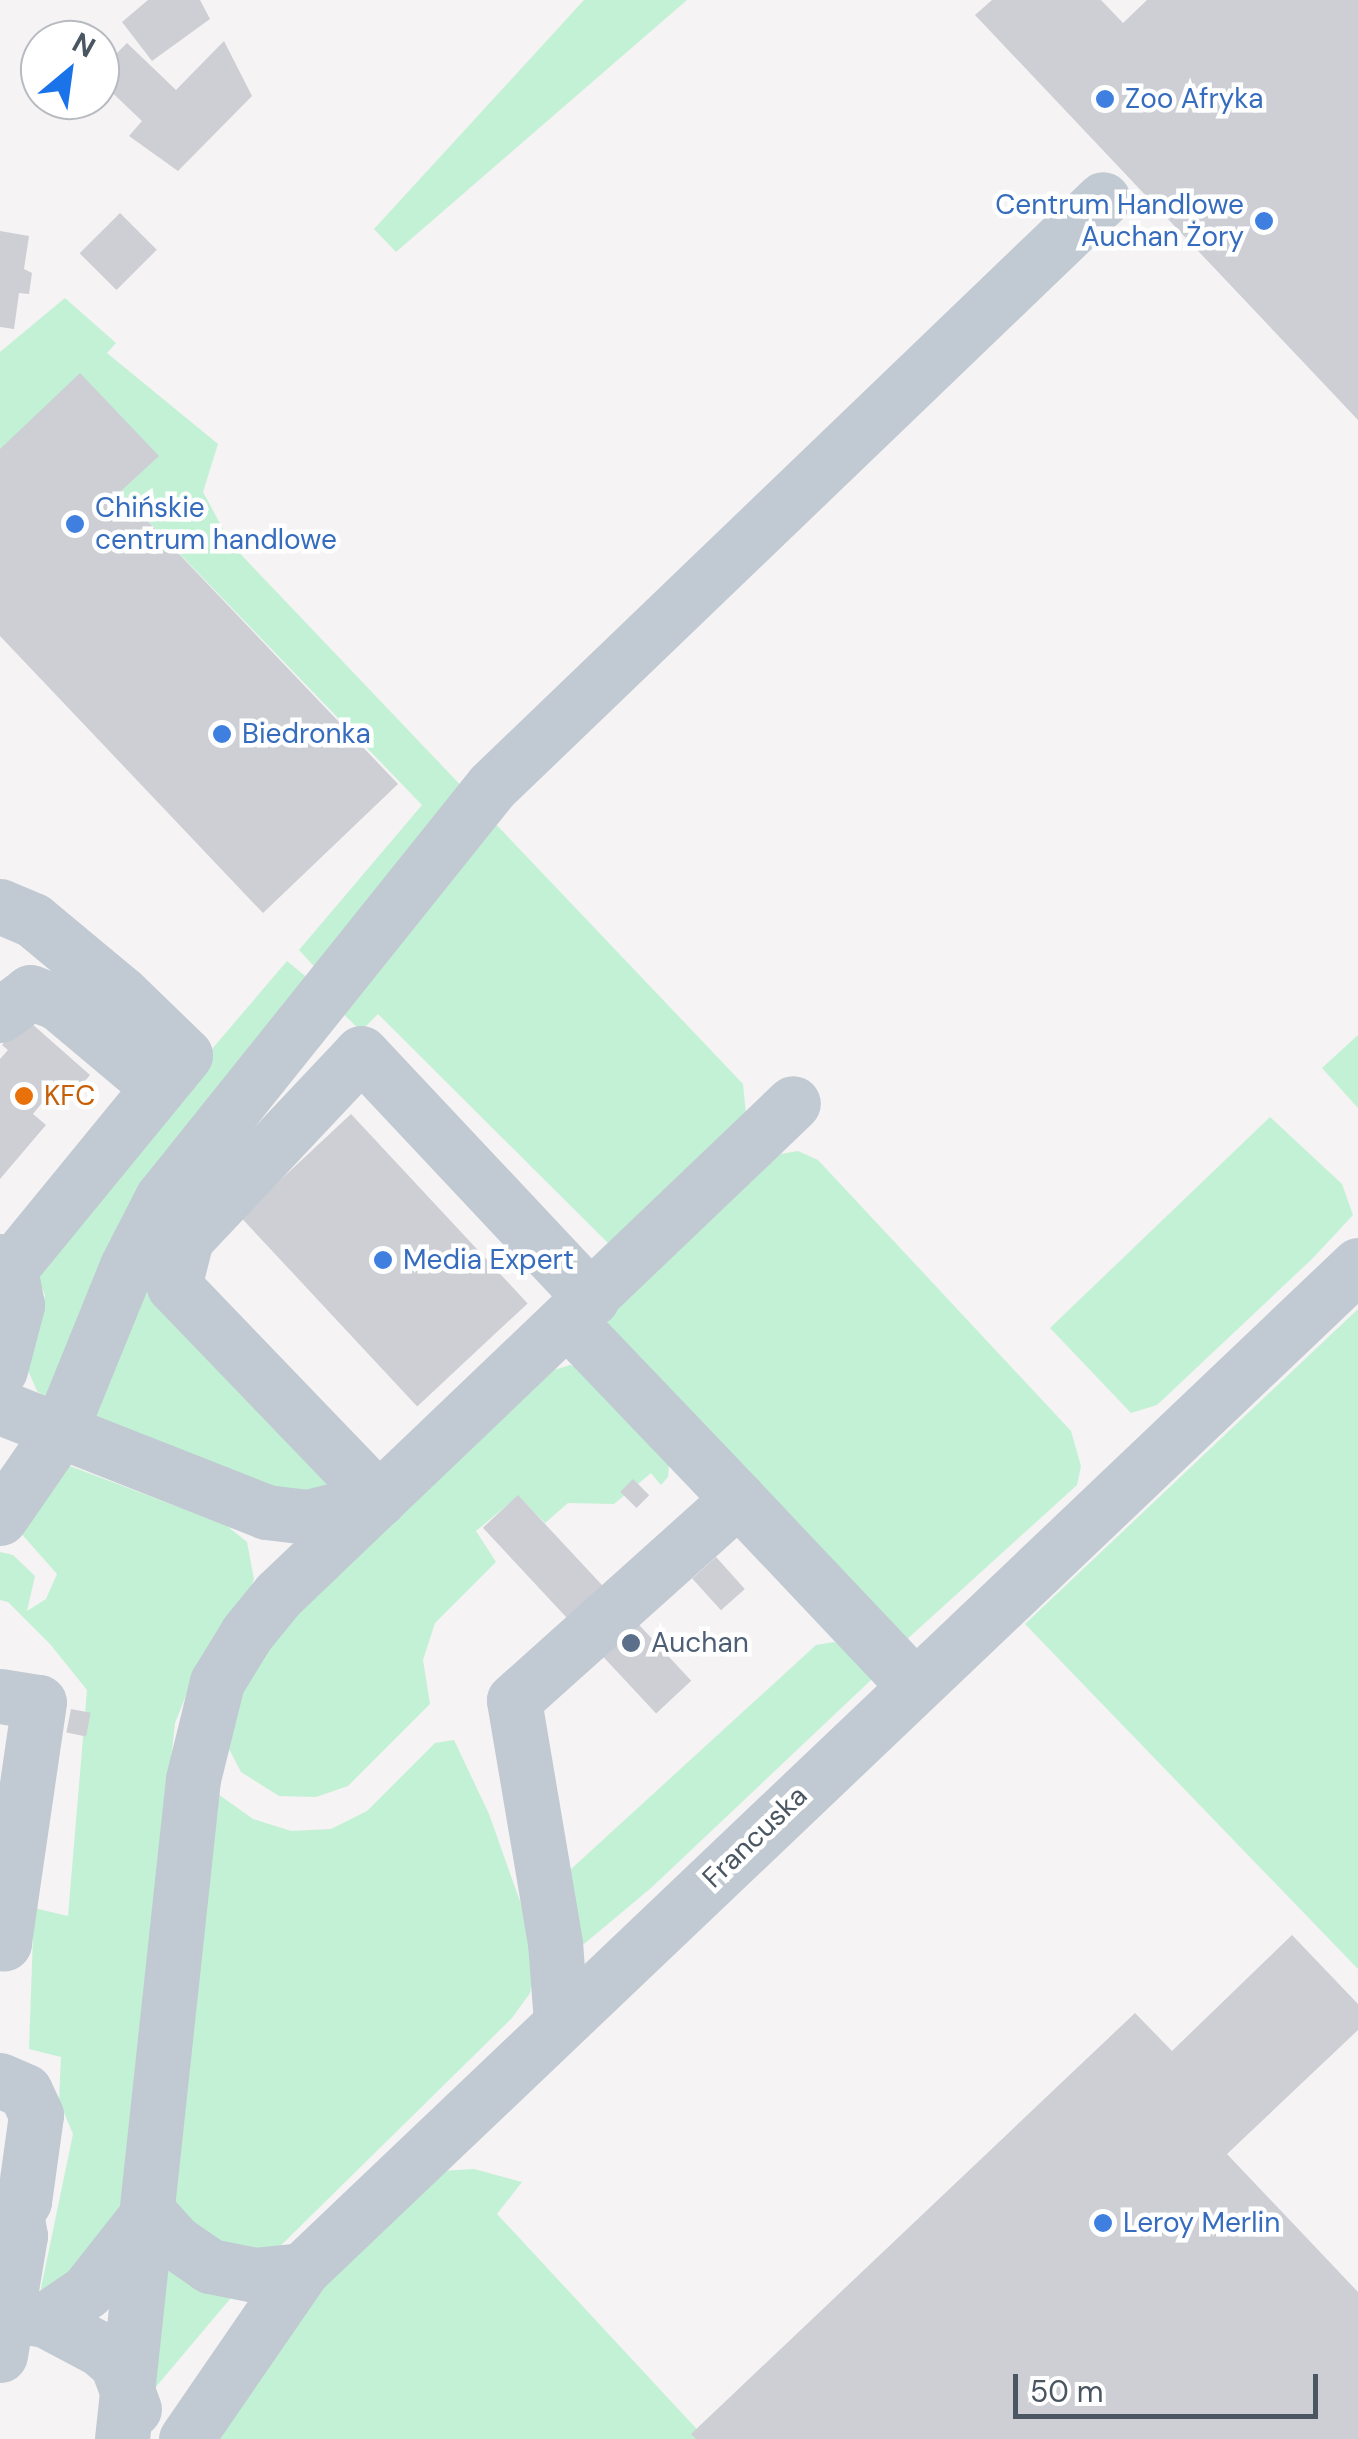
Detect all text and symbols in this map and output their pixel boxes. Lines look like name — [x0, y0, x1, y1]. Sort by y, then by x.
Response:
north arrow — [20, 20, 120, 120]
text: N — [66, 24, 102, 66]
place label: Zoo Afryka — [1125, 82, 1264, 116]
marker: Zoo Afryka — [1094, 88, 1116, 110]
place label: Centrum Handlowe Auchan Żory — [995, 188, 1244, 254]
marker: Centrum Handlowe Auchan Żory — [1253, 210, 1275, 232]
place label: Chińskie centrum handlowe — [95, 491, 337, 557]
marker: Chińskie centrum handlowe — [64, 513, 86, 535]
place label: Biedronka — [242, 717, 371, 751]
marker: Biedronka — [211, 723, 233, 745]
place label: KFC — [44, 1079, 95, 1113]
marker: KFC — [13, 1085, 35, 1107]
place label: Media Expert — [403, 1243, 574, 1277]
marker: Media Expert — [372, 1249, 394, 1271]
place label: Auchan — [651, 1626, 749, 1660]
marker: Auchan — [620, 1632, 642, 1654]
street label: Francuska — [696, 1779, 814, 1895]
place label: Leroy Merlin — [1123, 2206, 1280, 2240]
marker: Leroy Merlin — [1092, 2212, 1114, 2234]
scale bar — [1018, 2354, 1323, 2416]
text: 50 m — [1030, 2372, 1104, 2411]

